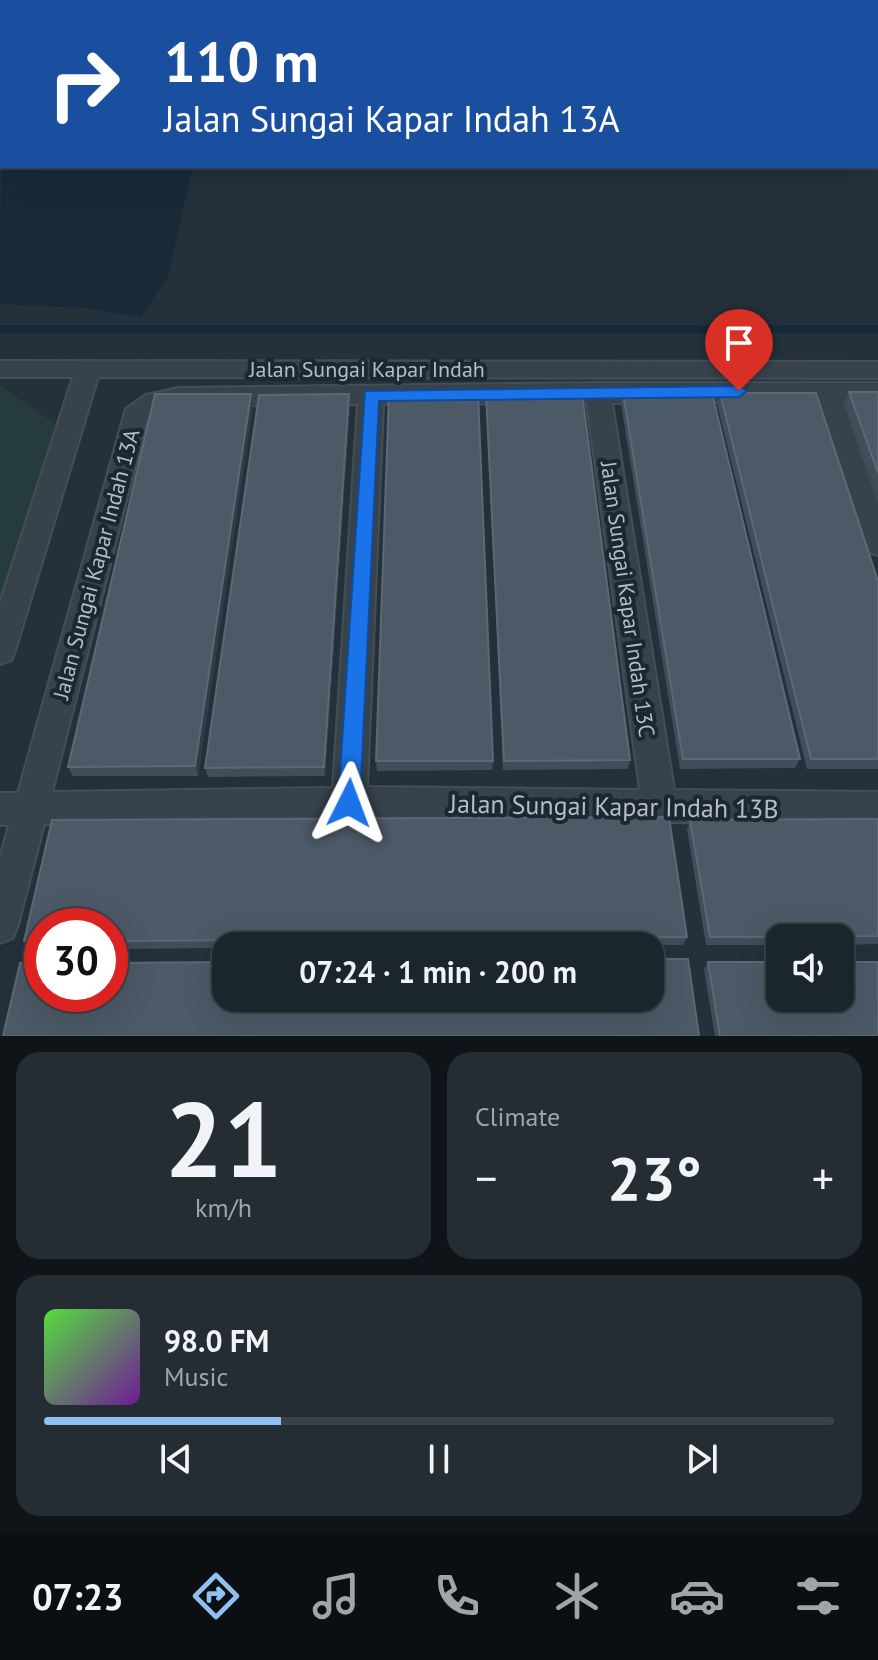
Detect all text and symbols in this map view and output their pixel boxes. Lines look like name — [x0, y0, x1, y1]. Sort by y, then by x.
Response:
text: 110 m — [164, 25, 319, 97]
icon: right — [32, 32, 136, 136]
text: Jalan Sungai Kapar Indah 13A — [164, 95, 620, 142]
pin — [705, 309, 773, 391]
icon: arrive — [717, 321, 761, 365]
street label: Jalan Sungai Kapar Indah — [248, 355, 485, 383]
street label: Jalan Sungai Kapar Indah 13A — [46, 426, 146, 703]
street label: Jalan Sungai Kapar Indah 13C — [595, 458, 661, 739]
position arrow — [307, 761, 391, 845]
street label: Jalan Sungai Kapar Indah 13B — [448, 787, 779, 825]
speed limit sign: 30 — [24, 908, 128, 1012]
map controls — [766, 924, 854, 1012]
button: sound — [766, 924, 854, 1012]
text: 07:24 · 1 min · 200 m — [299, 952, 577, 991]
text: 21 — [165, 1071, 282, 1206]
text: Climate — [475, 1100, 560, 1133]
text: 23° — [607, 1139, 702, 1217]
text: − — [475, 1149, 497, 1206]
text: + — [812, 1149, 834, 1206]
text: km/h — [195, 1191, 252, 1224]
text: 98.0 FM — [164, 1321, 269, 1360]
text: Music — [164, 1360, 228, 1393]
icon: previous — [154, 1437, 198, 1481]
icon: pause — [417, 1437, 461, 1481]
icon: next — [680, 1437, 724, 1481]
icon: directions — [188, 1568, 244, 1624]
icon: music — [308, 1568, 364, 1624]
icon: phone — [429, 1568, 485, 1624]
icon: climate — [549, 1568, 605, 1624]
icon: car — [669, 1568, 725, 1624]
icon: filters — [790, 1568, 846, 1624]
text: 07:23 — [32, 1573, 124, 1620]

